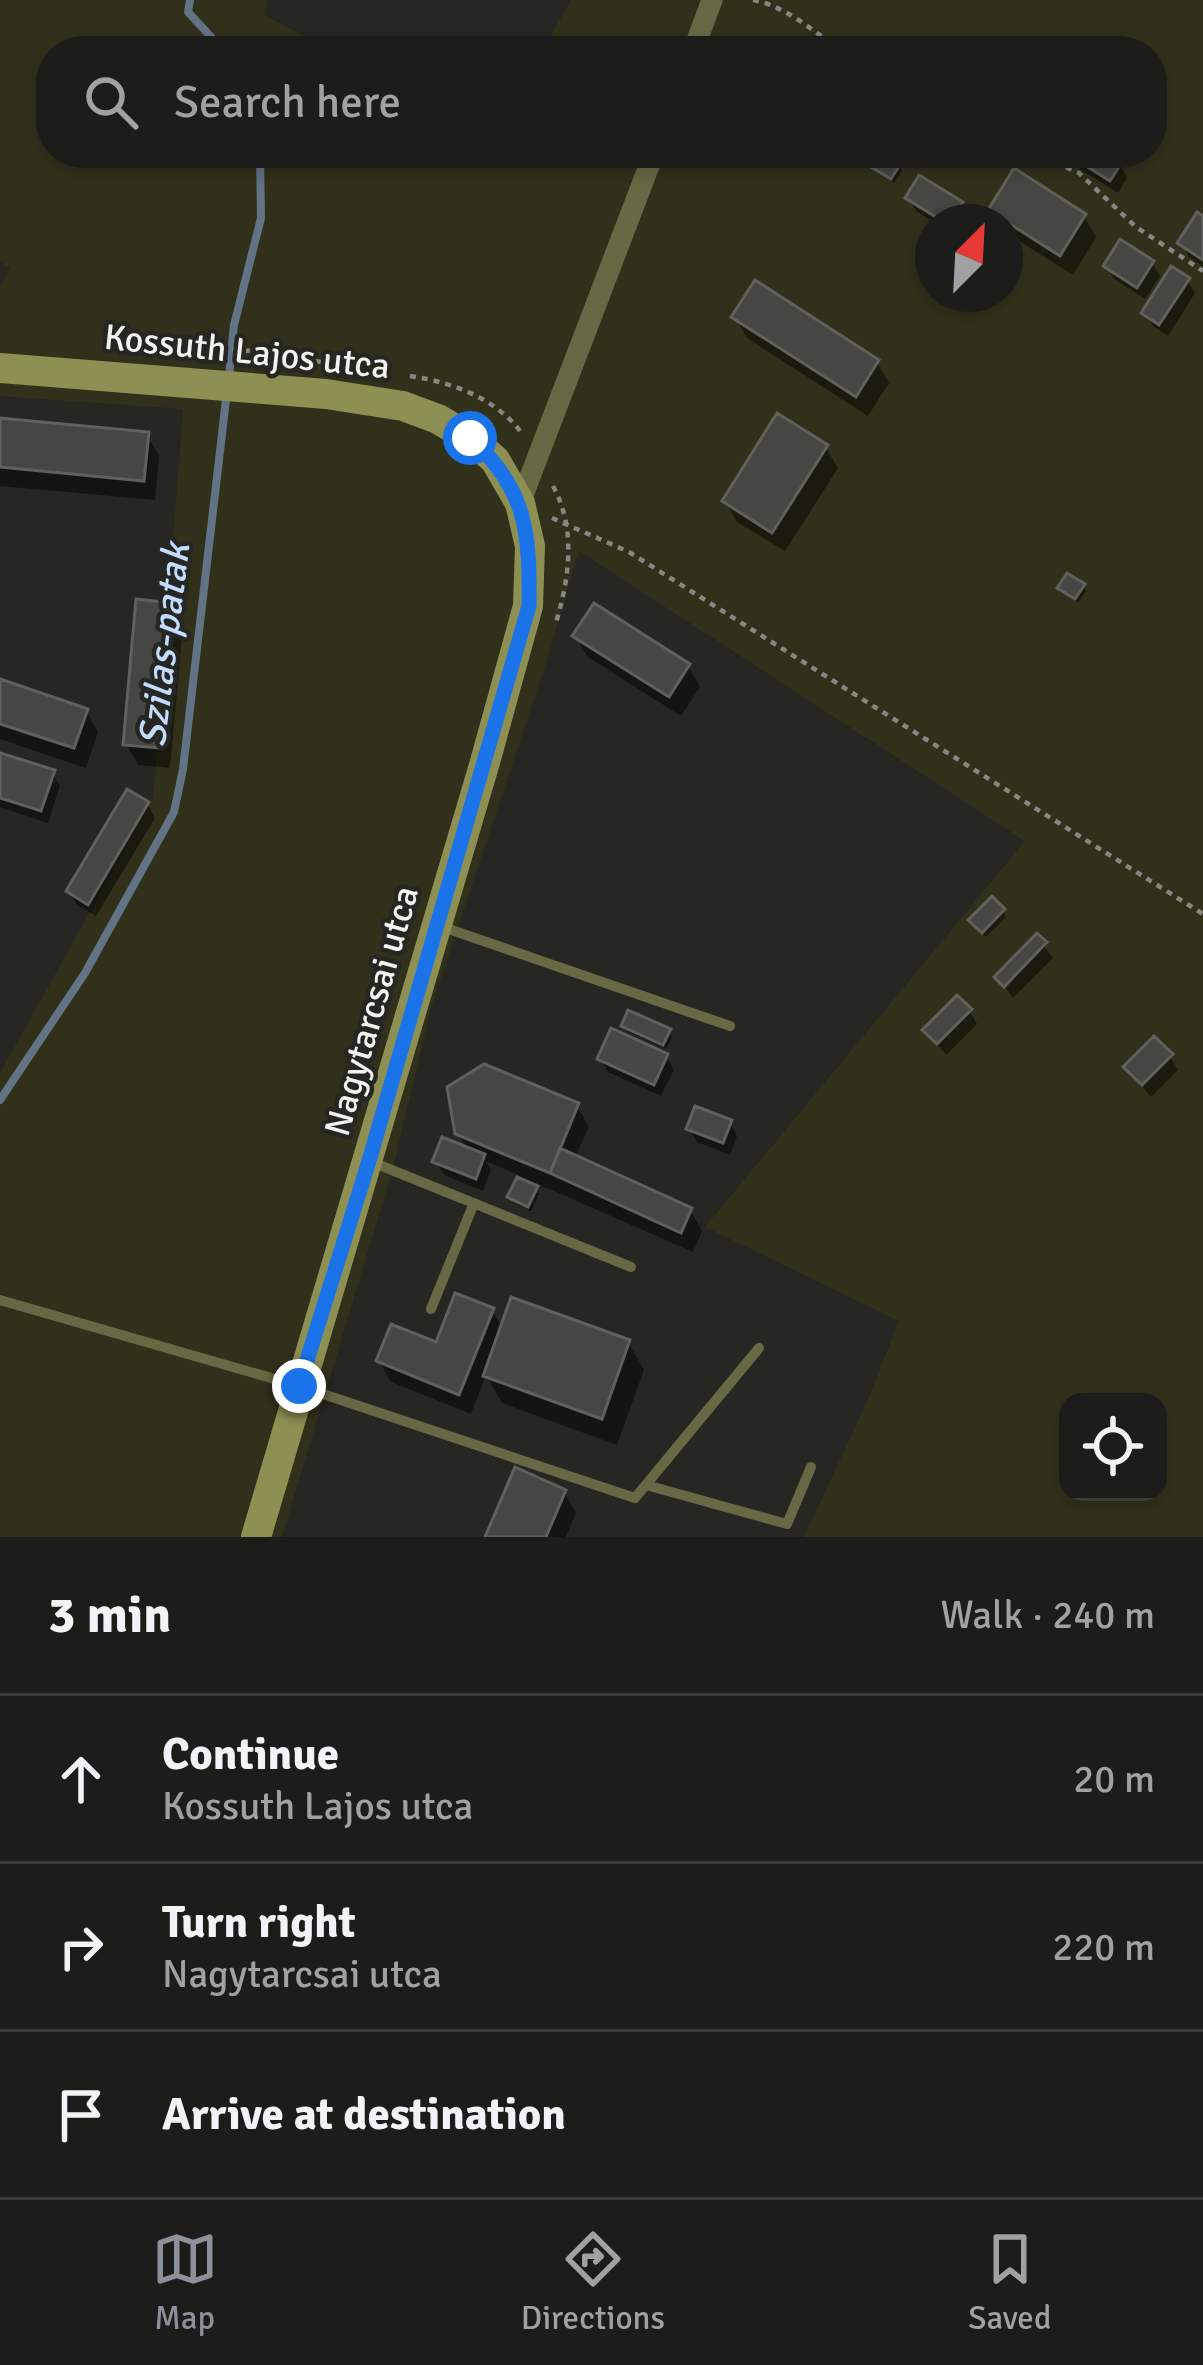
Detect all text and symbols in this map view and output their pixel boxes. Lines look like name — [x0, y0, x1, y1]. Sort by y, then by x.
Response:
search box — [36, 36, 1167, 168]
icon: search — [78, 69, 144, 135]
text: Search here — [174, 75, 401, 130]
north arrow — [915, 204, 1023, 312]
street label: Kossuth Lajos utca — [102, 315, 392, 389]
route start — [443, 411, 497, 465]
water label: Szilas-patak — [128, 537, 201, 749]
street label: Nagytarcsai utca — [315, 881, 429, 1141]
route end — [272, 1359, 326, 1413]
map controls — [1059, 1393, 1167, 1501]
button: locate — [1059, 1393, 1167, 1501]
text: 3 min — [48, 1584, 171, 1647]
text: Walk · 240 m — [941, 1591, 1155, 1639]
text: Continue — [162, 1727, 339, 1782]
icon: ahead — [48, 1746, 114, 1812]
text: 20 m — [1073, 1755, 1155, 1803]
text: Kossuth Lajos utca — [162, 1782, 473, 1830]
text: Turn right — [162, 1895, 356, 1950]
icon: right — [48, 1914, 114, 1980]
text: 220 m — [1052, 1923, 1155, 1971]
text: Nagytarcsai utca — [162, 1950, 442, 1998]
icon: arrive — [48, 2082, 114, 2148]
text: Arrive at destination — [162, 2087, 566, 2142]
tab: Map — [152, 2226, 218, 2339]
tab: Directions — [521, 2226, 665, 2339]
tab: Saved — [968, 2226, 1051, 2339]

